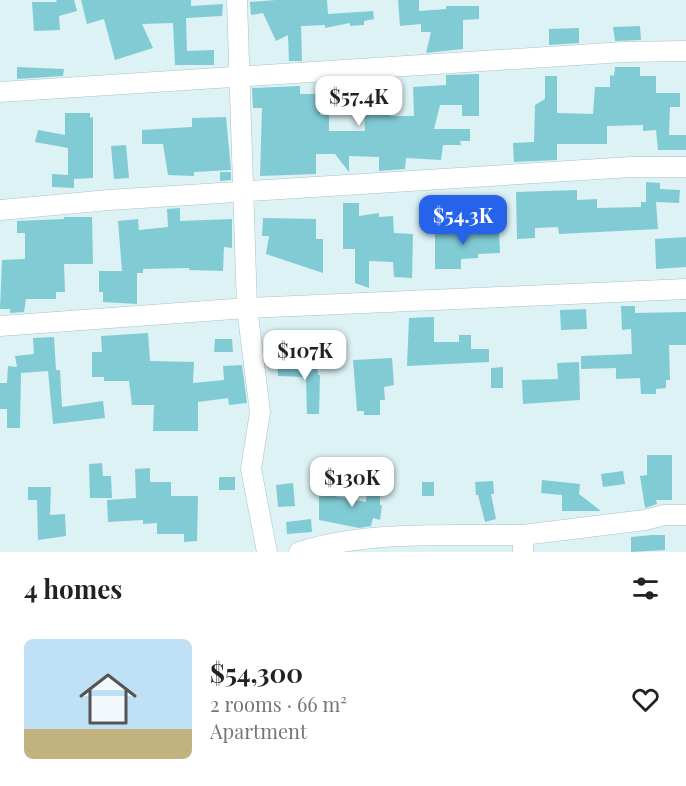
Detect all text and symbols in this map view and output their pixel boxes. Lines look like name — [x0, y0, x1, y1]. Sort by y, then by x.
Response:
pin: $57.4K — [310, 76, 408, 127]
text: $57.4K — [329, 82, 389, 109]
pin: $54.3K — [414, 195, 512, 246]
text: $54.3K — [433, 201, 493, 228]
pin: $107K — [263, 330, 347, 381]
text: $107K — [277, 336, 333, 363]
pin: $130K — [310, 457, 394, 508]
text: $130K — [324, 463, 380, 490]
text: 4 homes — [24, 571, 122, 606]
icon: filters — [629, 572, 662, 605]
text: $54,300 — [210, 655, 303, 690]
icon: home — [72, 663, 144, 735]
icon: heart — [629, 683, 662, 716]
text: 2 rooms · 66 m² — [210, 690, 347, 717]
text: Apartment — [210, 717, 307, 744]

